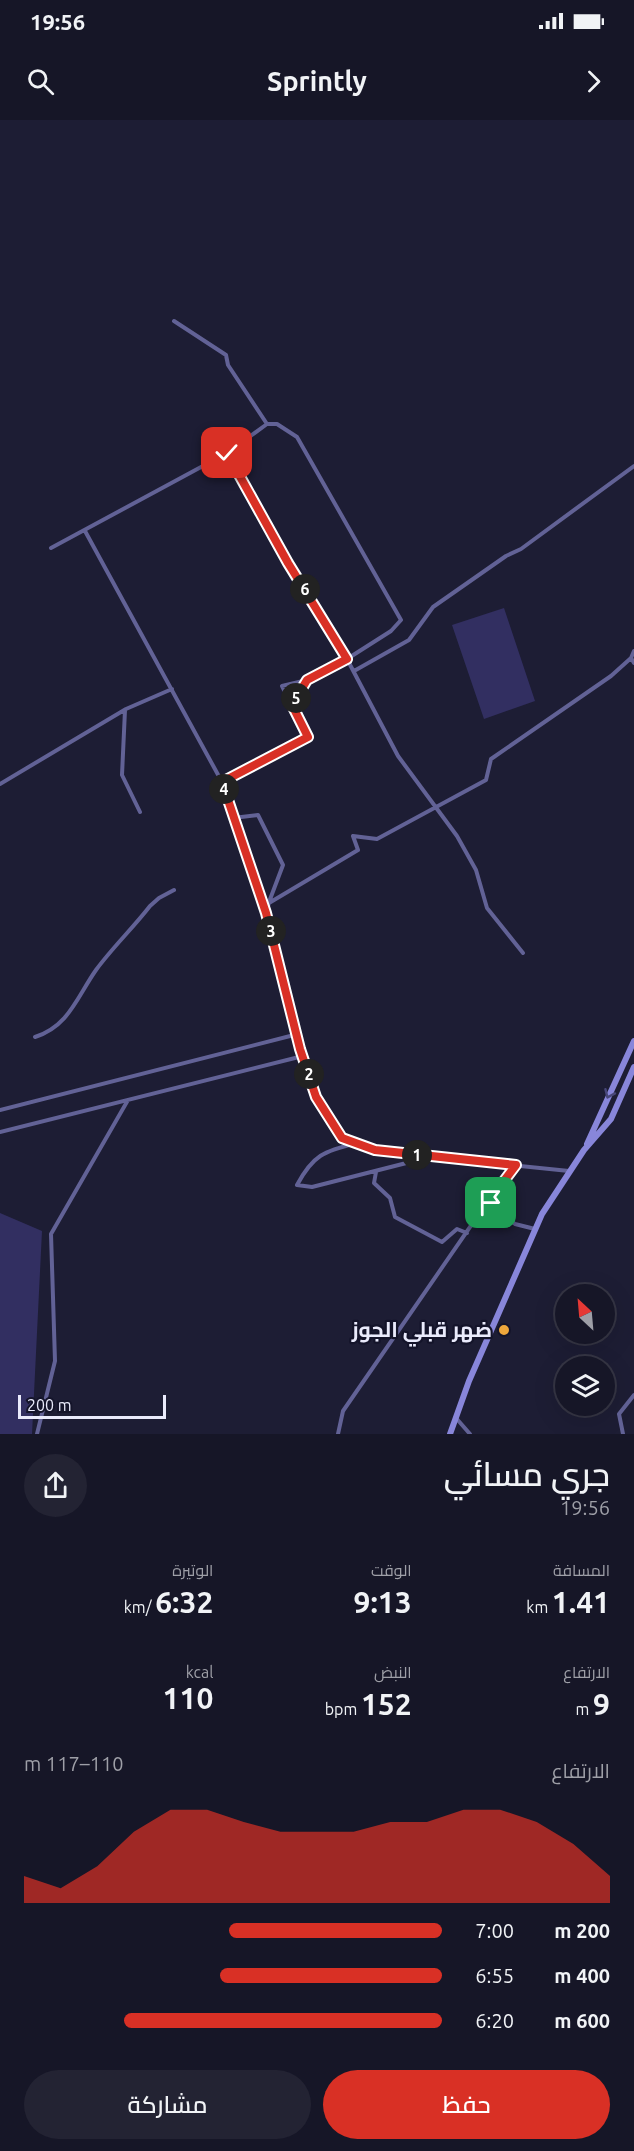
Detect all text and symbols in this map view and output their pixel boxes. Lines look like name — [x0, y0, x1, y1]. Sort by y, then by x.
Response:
text: 19:56 — [30, 9, 85, 34]
icon: search — [24, 65, 57, 98]
icon: forward — [577, 65, 610, 98]
text: Sprintly — [267, 66, 367, 96]
pin — [201, 427, 252, 478]
icon: check — [210, 436, 243, 469]
pin: 6 — [290, 574, 320, 604]
text: 6 — [300, 580, 310, 598]
pin: 5 — [281, 683, 311, 713]
text: 5 — [291, 689, 301, 707]
pin: 4 — [209, 774, 239, 804]
text: 4 — [219, 780, 229, 798]
pin: 3 — [256, 916, 286, 946]
text: 3 — [266, 922, 276, 940]
pin: 2 — [294, 1059, 324, 1089]
text: 2 — [304, 1065, 314, 1083]
one-way arrow — [605, 1087, 617, 1098]
pin: 1 — [402, 1140, 432, 1170]
text: 1 — [412, 1146, 422, 1164]
pin — [465, 1177, 516, 1228]
icon: arrive — [474, 1186, 507, 1219]
north arrow — [555, 1284, 615, 1344]
map controls — [555, 1284, 615, 1416]
place label: ضهر قبلي الجوز — [351, 1317, 492, 1347]
marker: ضهر قبلي الجوز — [497, 1323, 511, 1337]
button: layers — [555, 1356, 615, 1416]
scale bar — [18, 1392, 166, 1420]
text: 200 m — [27, 1396, 72, 1414]
button: share — [24, 1454, 87, 1517]
text: جري مسائي — [444, 1455, 610, 1492]
text: 19:56 — [560, 1496, 610, 1519]
text: الوتيرة — [172, 1561, 213, 1579]
text: الوقت — [371, 1561, 412, 1579]
text: المسافة — [553, 1561, 610, 1579]
text: 6:32 — [155, 1585, 213, 1619]
text: 9:13 — [354, 1585, 412, 1619]
text: 1.41 — [552, 1585, 610, 1619]
text: /km — [124, 1598, 155, 1616]
text: km — [526, 1598, 552, 1616]
text: kcal — [186, 1663, 213, 1681]
text: النبض — [374, 1663, 412, 1681]
text: الارتفاع — [563, 1663, 610, 1681]
text: 110 — [163, 1681, 213, 1715]
text: 152 — [361, 1687, 412, 1721]
text: 9 — [593, 1687, 610, 1721]
text: bpm — [325, 1700, 361, 1718]
text: m — [576, 1700, 593, 1718]
text: 110–117 m — [24, 1752, 123, 1775]
text: الارتفاع — [551, 1759, 610, 1782]
text: 7:00 — [475, 1919, 514, 1942]
text: 200 m — [554, 1919, 610, 1942]
text: 6:55 — [475, 1964, 514, 1987]
text: 400 m — [554, 1964, 610, 1987]
text: 6:20 — [475, 2009, 514, 2032]
text: 600 m — [554, 2009, 610, 2032]
button: مشاركة — [24, 2070, 311, 2139]
button: حفظ — [323, 2070, 610, 2139]

